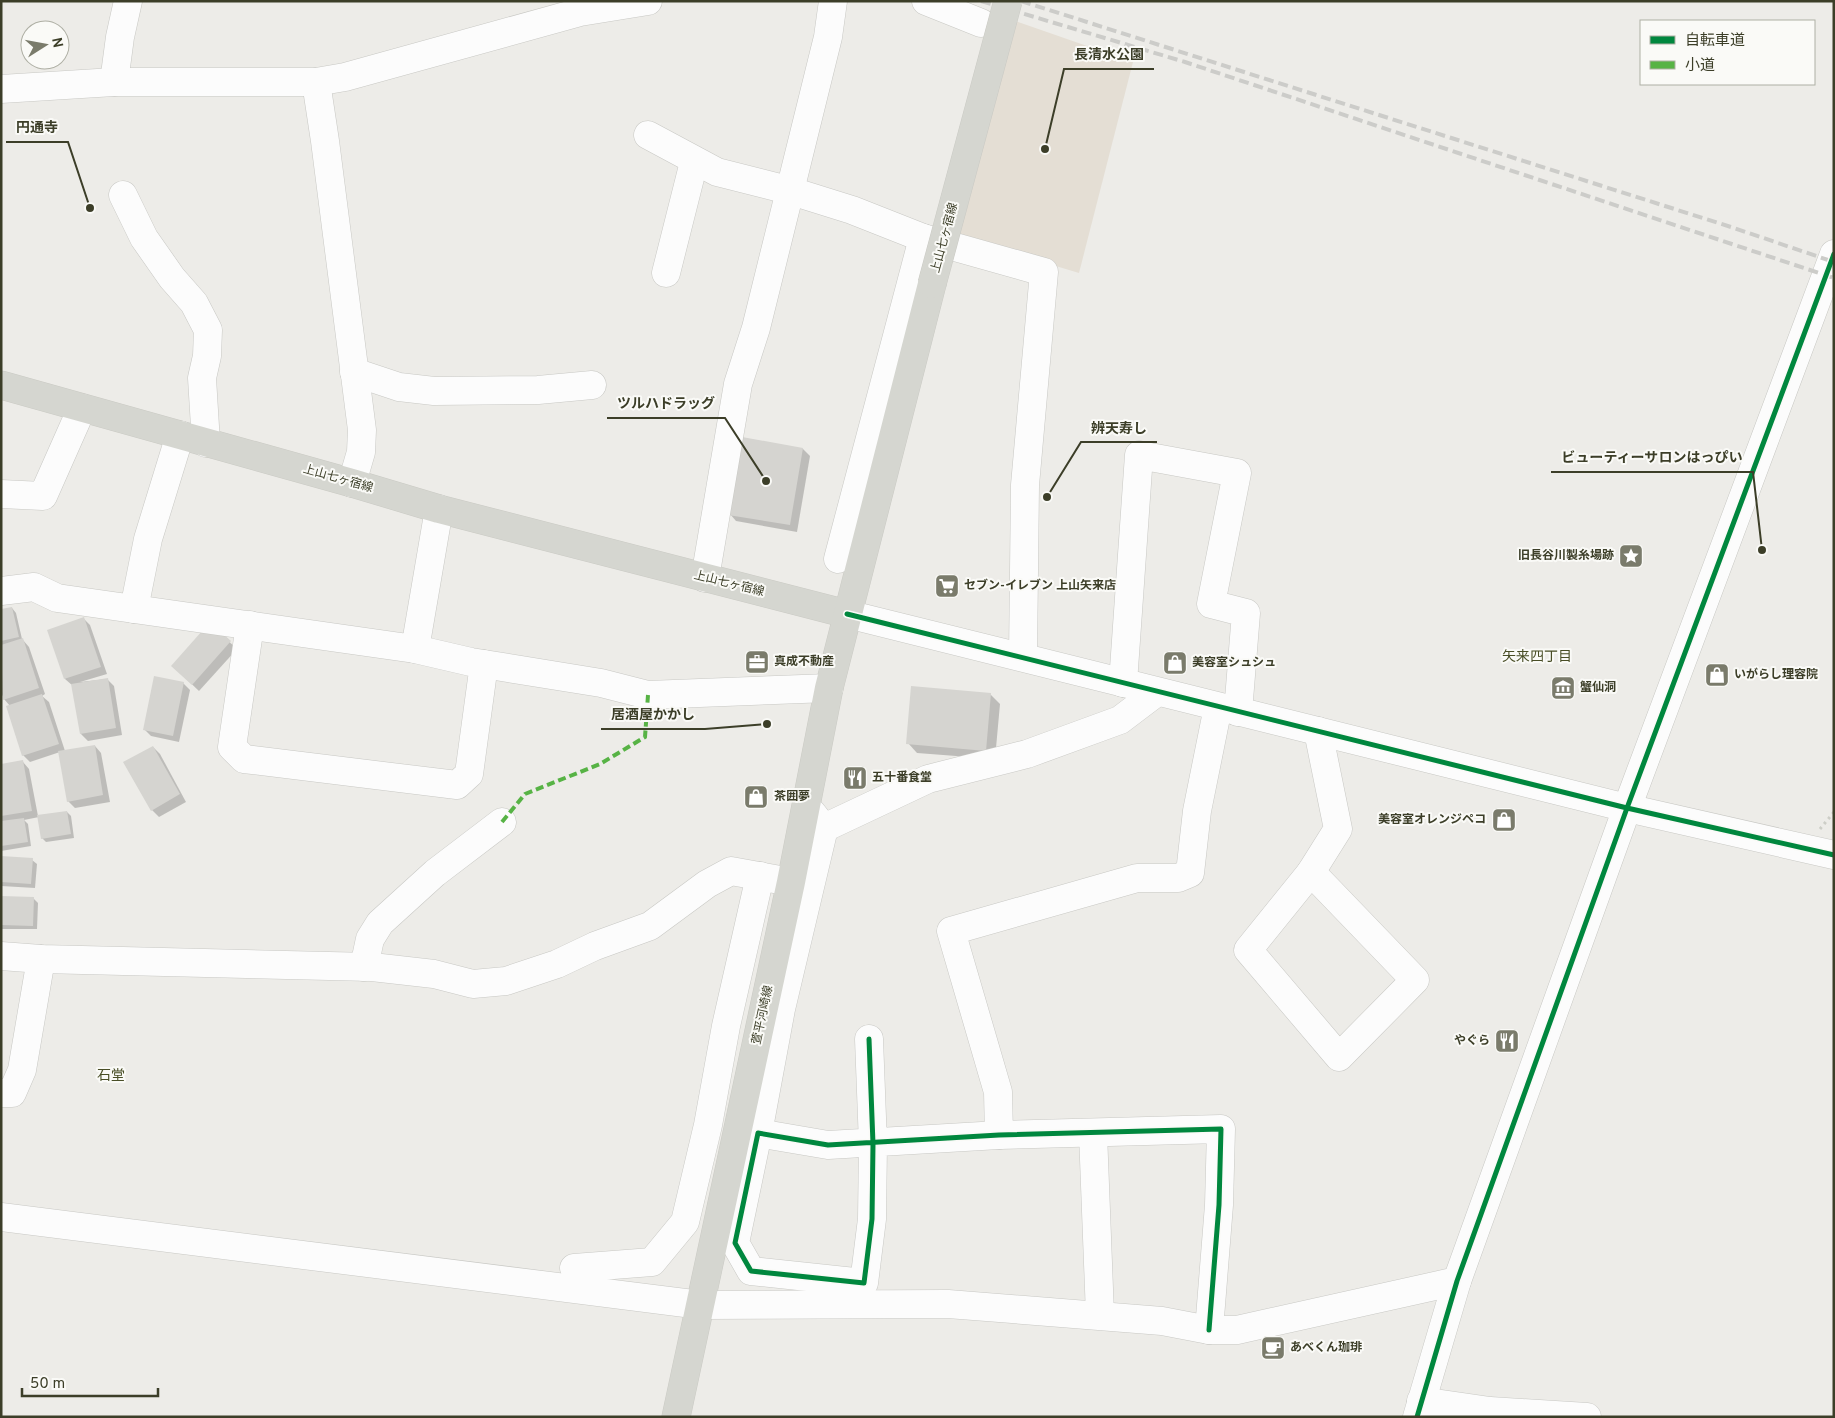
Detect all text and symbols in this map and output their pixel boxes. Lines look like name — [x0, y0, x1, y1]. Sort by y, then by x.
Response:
north arrow — [20, 20, 70, 70]
legend — [1640, 20, 1815, 85]
text: 自転車道 — [1685, 32, 1745, 51]
text: N — [47, 36, 66, 49]
callout: 長清水公園 — [1064, 40, 1154, 69]
text: 長清水公園 — [1074, 47, 1144, 64]
text: 小道 — [1685, 57, 1715, 76]
callout: 円通寺 — [6, 113, 68, 142]
text: 円通寺 — [16, 120, 58, 137]
street label: 上山七ヶ宿線 — [928, 201, 962, 275]
callout: ツルハドラッグ — [607, 389, 725, 418]
text: ツルハドラッグ — [617, 395, 715, 413]
callout: 辨天寿し — [1081, 413, 1157, 442]
text: 辨天寿し — [1091, 420, 1147, 438]
callout: ビューティーサロンはっぴい — [1551, 443, 1753, 472]
text: ビューティーサロンはっぴい — [1562, 450, 1742, 467]
street label: 上山七ヶ宿線 — [301, 461, 375, 497]
place icon: 旧長谷川製糸場跡 — [1618, 543, 1644, 569]
place label: 旧長谷川製糸場跡 — [1518, 548, 1614, 564]
street label: 上山七ヶ宿線 — [692, 568, 766, 600]
supermarket icon: セブン-イレブン 上山矢来店 — [934, 573, 960, 599]
place label: セブン-イレブン 上山矢来店 — [964, 578, 1116, 594]
office icon: 真成不動産 — [744, 649, 770, 675]
district label: 矢来四丁目 — [1502, 649, 1572, 666]
shop icon: 美容室シュシュ — [1162, 650, 1188, 676]
place label: 真成不動産 — [774, 654, 834, 670]
place label: 美容室シュシュ — [1192, 655, 1276, 671]
shop icon: いがらし理容院 — [1704, 662, 1730, 688]
place label: いがらし理容院 — [1734, 667, 1818, 683]
museum icon: 蟹仙洞 — [1550, 675, 1576, 701]
place label: 蟹仙洞 — [1580, 680, 1616, 696]
callout: 居酒屋かかし — [601, 700, 705, 729]
text: 居酒屋かかし — [611, 707, 695, 724]
restaurant icon: 五十番食堂 — [842, 765, 868, 791]
place label: 五十番食堂 — [872, 770, 932, 786]
shop icon: 茶囲夢 — [743, 784, 769, 810]
place label: 茶囲夢 — [774, 789, 810, 805]
shop icon: 美容室オレンジペコ — [1491, 807, 1517, 833]
place label: 美容室オレンジペコ — [1378, 812, 1486, 828]
street label: 萱平河崎線 — [749, 984, 777, 1046]
restaurant icon: やぐら — [1494, 1028, 1520, 1054]
place label: やぐら — [1454, 1033, 1490, 1049]
district label: 石堂 — [97, 1068, 125, 1085]
cafe icon: あべくん珈琲 — [1260, 1335, 1286, 1361]
place label: あべくん珈琲 — [1290, 1340, 1362, 1356]
scale bar — [22, 1366, 159, 1398]
text: 50 m — [30, 1375, 65, 1394]

